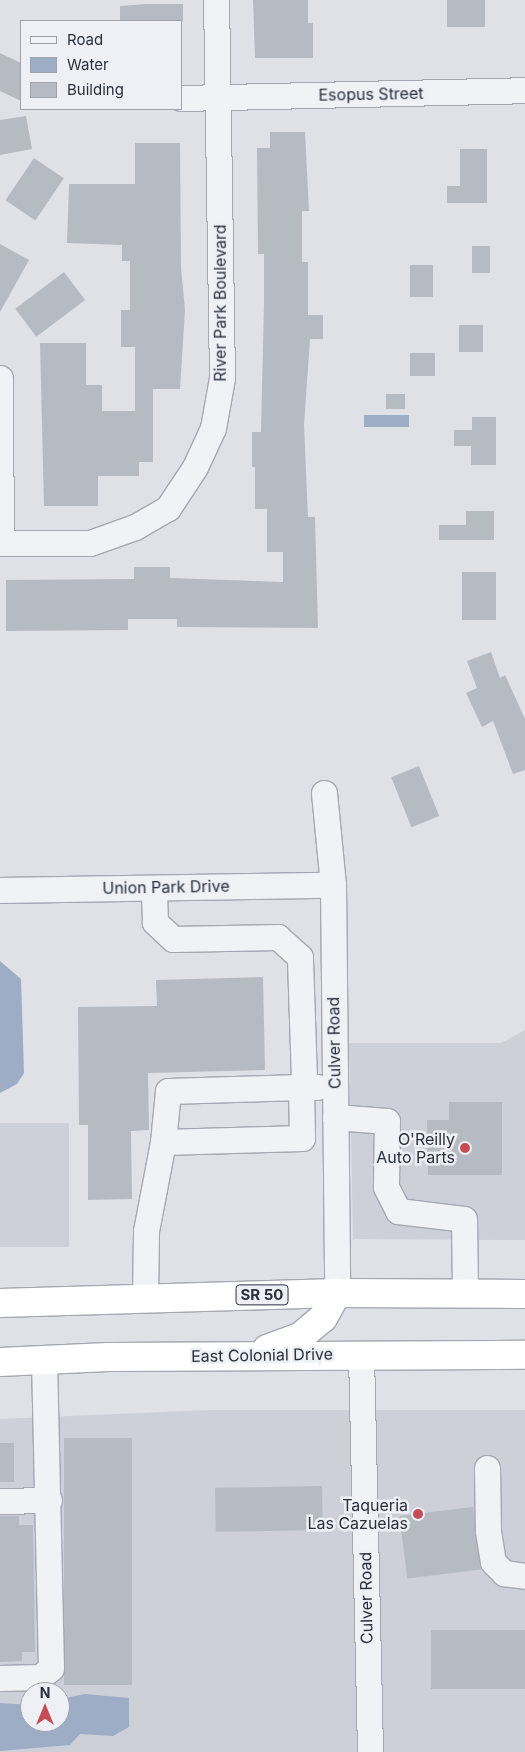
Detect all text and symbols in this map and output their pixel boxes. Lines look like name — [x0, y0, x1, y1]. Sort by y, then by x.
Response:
legend — [20, 20, 182, 110]
text: Road — [67, 30, 103, 49]
text: Water — [67, 55, 109, 74]
text: Building — [67, 80, 124, 99]
street label: Esopus Street — [318, 83, 424, 105]
street label: River Park Boulevard — [210, 224, 230, 382]
street label: Union Park Drive — [102, 876, 230, 898]
street label: Culver Road — [324, 997, 344, 1089]
place label: O'Reilly Auto Parts — [376, 1129, 455, 1167]
marker: O'Reilly Auto Parts — [459, 1142, 471, 1154]
road number: SR 50 — [234, 1282, 290, 1308]
street label: East Colonial Drive — [191, 1344, 333, 1366]
place label: Taqueria Las Cazuelas — [307, 1495, 408, 1533]
marker: Taqueria Las Cazuelas — [412, 1508, 424, 1520]
street label: Culver Road — [356, 1552, 376, 1644]
north arrow — [20, 1682, 70, 1732]
text: N — [40, 1684, 50, 1701]

